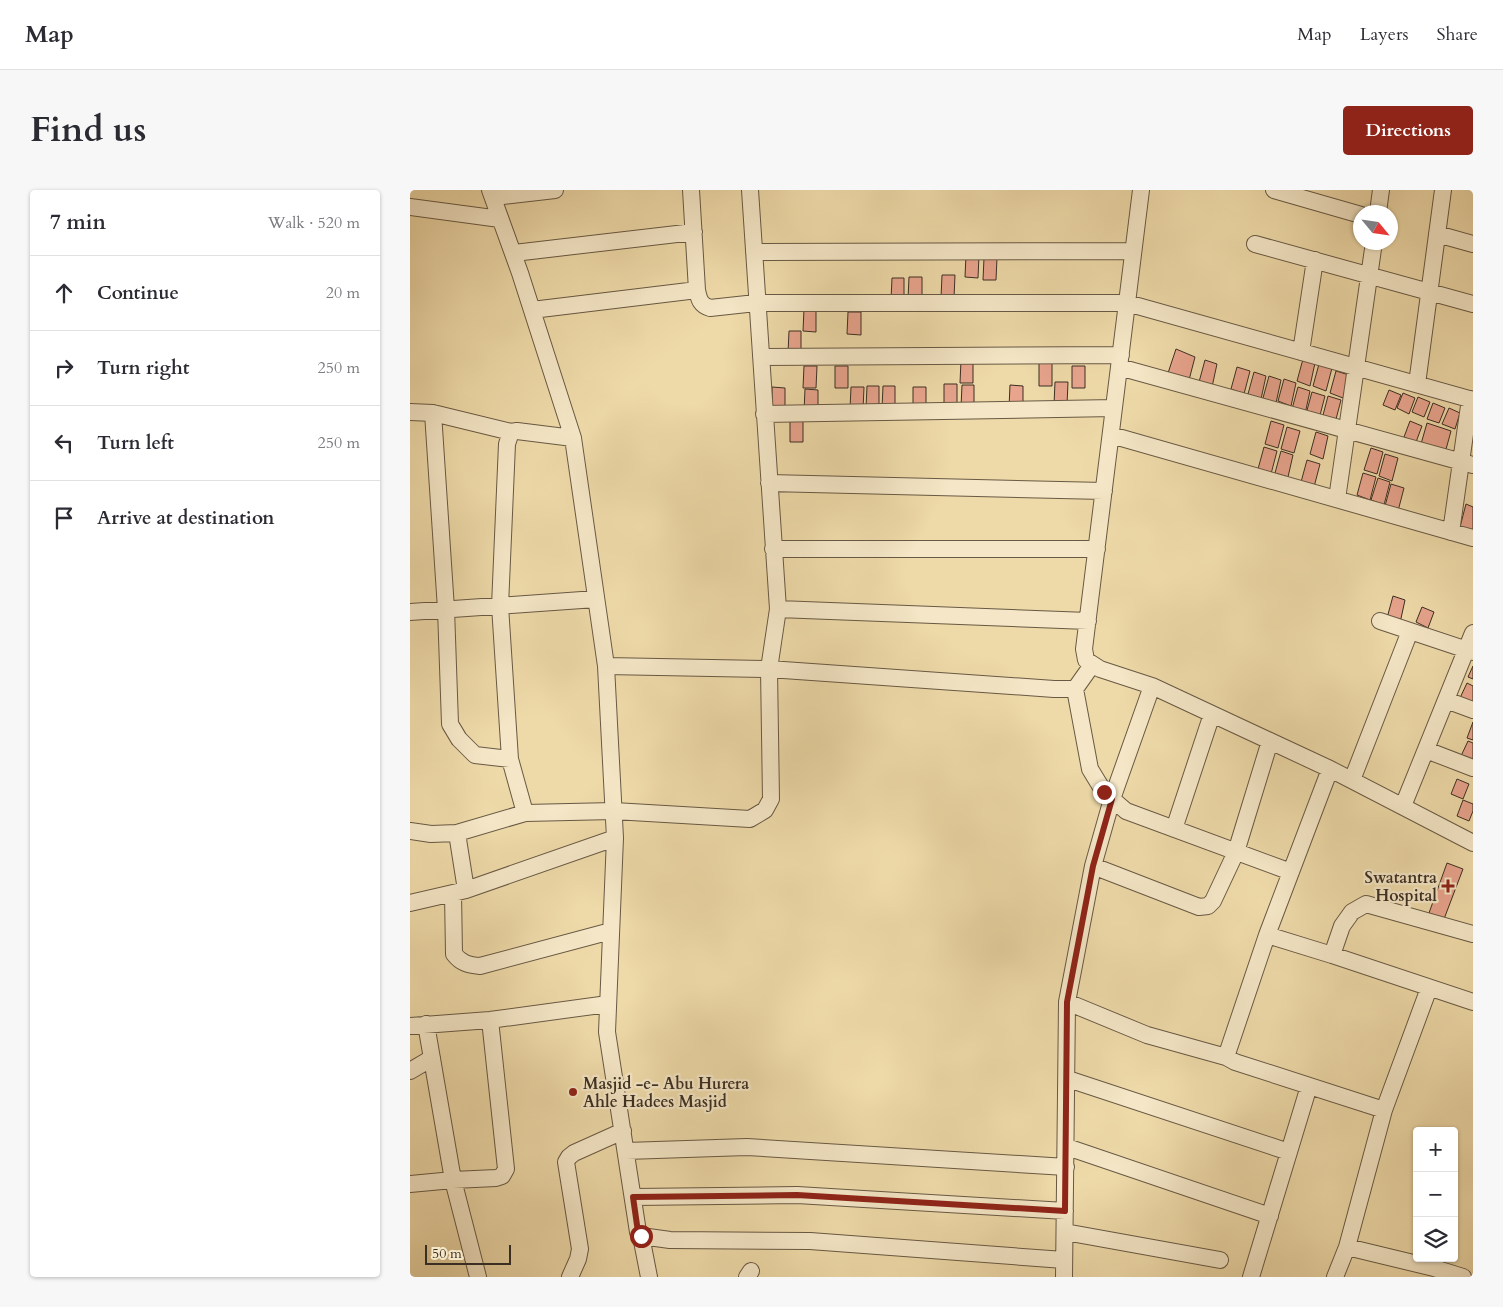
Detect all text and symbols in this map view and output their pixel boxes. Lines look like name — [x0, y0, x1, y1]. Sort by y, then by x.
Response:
text: Map — [25, 18, 74, 51]
text: Map — [1297, 22, 1332, 47]
text: Layers — [1360, 22, 1409, 47]
text: Share — [1437, 22, 1478, 47]
text: Find us — [30, 106, 146, 154]
button: Directions — [1343, 106, 1473, 155]
north arrow — [1353, 205, 1398, 250]
text: 7 min — [50, 208, 106, 237]
text: Walk · 520 m — [268, 212, 360, 234]
icon: ahead — [50, 279, 78, 307]
text: Continue — [97, 280, 179, 306]
text: 20 m — [326, 282, 360, 304]
icon: right — [50, 354, 78, 382]
text: Turn right — [97, 355, 189, 381]
text: 250 m — [318, 357, 360, 379]
icon: left — [50, 429, 78, 457]
text: Turn left — [97, 430, 174, 456]
text: 250 m — [318, 432, 360, 454]
icon: arrive — [50, 504, 78, 532]
text: Arrive at destination — [97, 505, 274, 531]
route end — [1093, 781, 1116, 804]
place label: Swatantra Hospital — [1364, 867, 1437, 907]
marker: Swatantra Hospital — [1441, 879, 1455, 893]
place label: Masjid -e- Abu Hurera Ahle Hadees Masjid — [583, 1073, 749, 1113]
marker: Masjid -e- Abu Hurera Ahle Hadees Masjid — [567, 1086, 579, 1098]
map controls — [1413, 1127, 1458, 1262]
button: + — [1413, 1127, 1458, 1172]
button: − — [1413, 1172, 1458, 1217]
button: layers — [1413, 1217, 1458, 1262]
route start — [630, 1225, 653, 1248]
scale bar — [425, 1242, 511, 1265]
text: 50 m — [432, 1244, 462, 1263]

